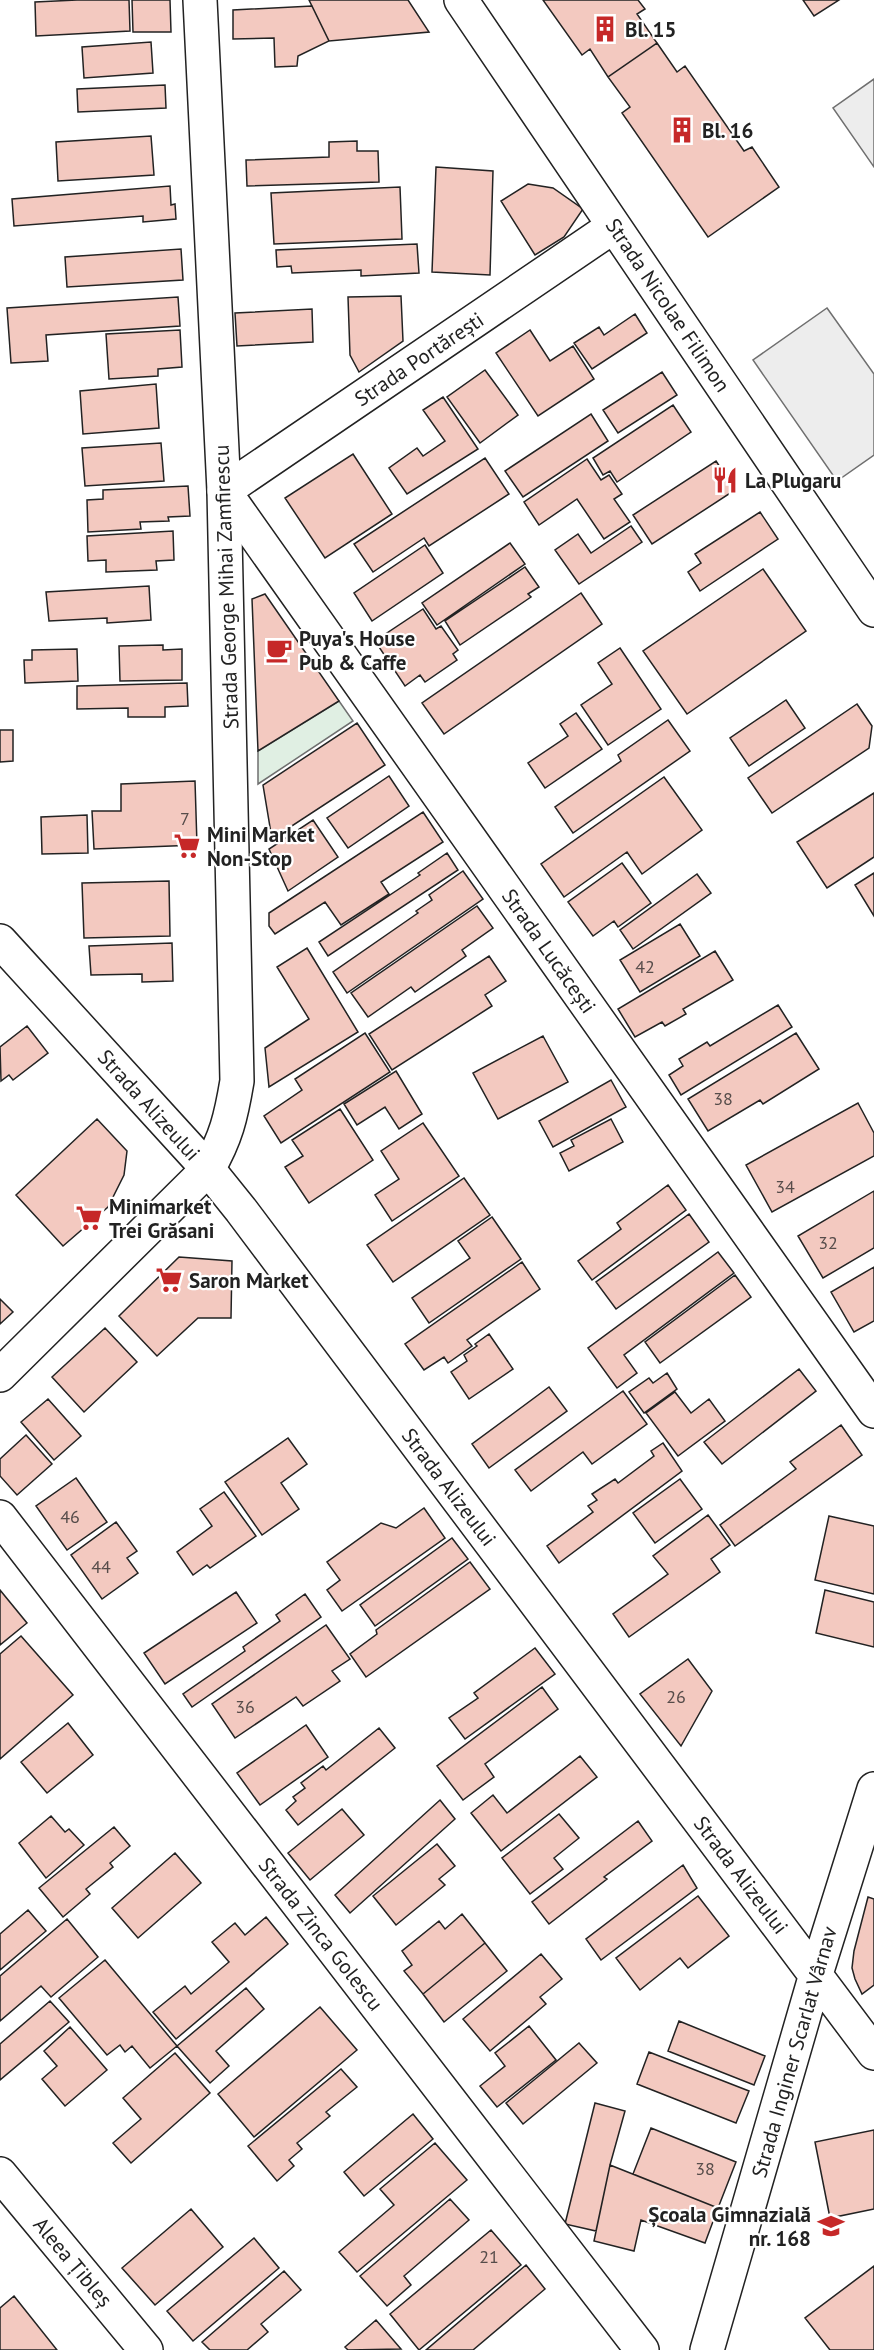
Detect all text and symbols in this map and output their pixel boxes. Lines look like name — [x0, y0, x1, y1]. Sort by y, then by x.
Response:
building icon: Bl. 15 — [590, 14, 620, 44]
place label: Bl. 15 — [625, 16, 676, 43]
building icon: Bl. 16 — [667, 115, 697, 145]
place label: Bl. 16 — [702, 117, 753, 144]
street label: Strada Nicolae Filimon — [600, 213, 736, 397]
street label: Strada Portărești — [349, 306, 489, 412]
street label: Strada George Mihai Zamfirescu — [208, 444, 244, 730]
restaurant icon: La Plugaru — [710, 465, 740, 495]
place label: La Plugaru — [745, 467, 841, 494]
place label: Puya's House Pub & Caffe — [299, 625, 415, 676]
cafe icon: Puya's House Pub & Caffe — [264, 635, 294, 665]
house number: 7 — [180, 807, 190, 830]
place label: Mini Market Non-Stop — [207, 821, 315, 872]
supermarket icon: Mini Market Non-Stop — [172, 831, 202, 861]
street label: Strada Lucăcești — [496, 883, 602, 1019]
house number: 42 — [635, 955, 655, 978]
street label: Strada Alizeului — [92, 1044, 206, 1166]
house number: 38 — [713, 1087, 733, 1110]
house number: 34 — [775, 1175, 795, 1198]
place label: Minimarket Trei Grăsani — [109, 1193, 214, 1244]
supermarket icon: Minimarket Trei Grăsani — [74, 1203, 104, 1233]
house number: 32 — [818, 1231, 838, 1254]
supermarket icon: Saron Market — [154, 1265, 184, 1295]
place label: Saron Market — [189, 1267, 309, 1294]
street label: Strada Alizeului — [396, 1423, 502, 1551]
house number: 46 — [60, 1505, 80, 1528]
house number: 44 — [91, 1555, 111, 1578]
house number: 26 — [666, 1685, 686, 1708]
house number: 36 — [235, 1695, 255, 1718]
street label: Strada Alizeului — [688, 1811, 794, 1939]
street label: Strada Zinca Golescu — [253, 1852, 389, 2016]
street label: Strada Inginer Scarlat Vârnav — [745, 1923, 843, 2181]
house number: 38 — [695, 2157, 715, 2180]
place label: Școala Gimnazială nr. 168 — [648, 2201, 811, 2252]
school or university icon: Școala Gimnazială nr. 168 — [816, 2211, 846, 2241]
street label: Aleea Țibleș — [28, 2212, 118, 2312]
house number: 21 — [479, 2245, 499, 2268]

